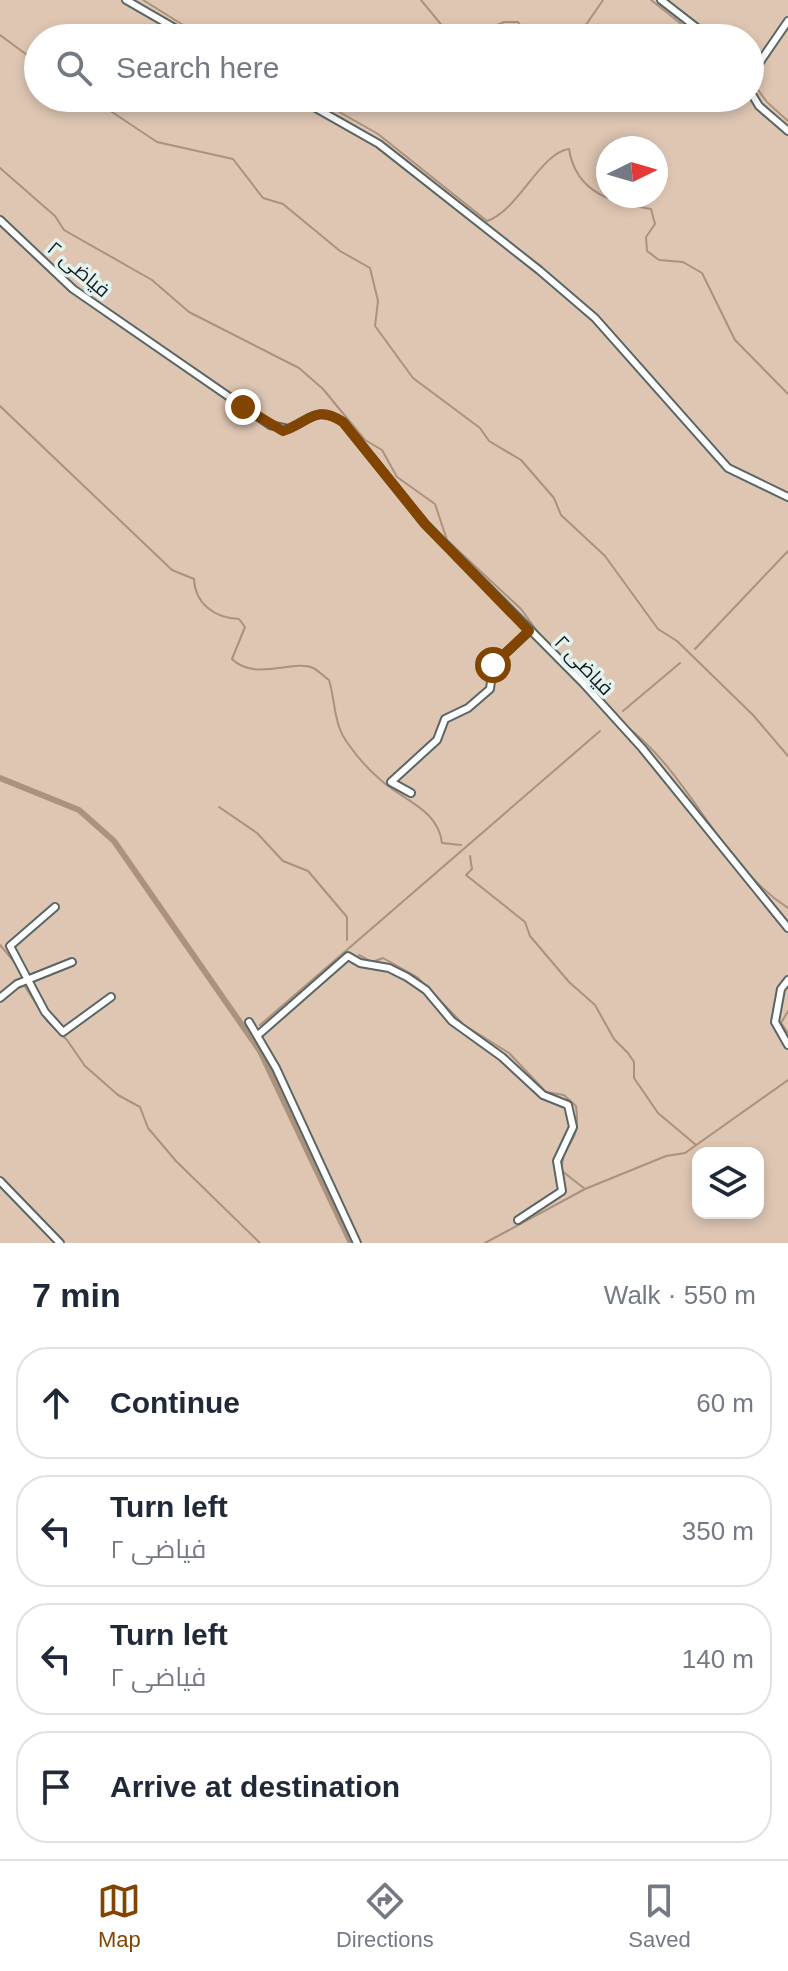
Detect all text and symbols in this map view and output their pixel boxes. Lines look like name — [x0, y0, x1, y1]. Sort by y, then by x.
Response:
search box — [24, 24, 764, 112]
icon: search — [52, 46, 96, 90]
text: Search here — [116, 51, 279, 84]
north arrow — [596, 136, 668, 208]
street label: فیاضی ۲ — [42, 237, 114, 303]
route end — [225, 389, 261, 425]
street label: فیاضی ۲ — [549, 631, 618, 701]
route start — [475, 647, 511, 683]
map controls — [692, 1147, 764, 1219]
button: layers — [692, 1147, 764, 1219]
text: 7 min — [32, 1276, 121, 1314]
text: Walk · 550 m — [604, 1280, 756, 1310]
icon: ahead — [34, 1381, 78, 1425]
text: Continue — [110, 1386, 240, 1419]
text: 60 m — [696, 1388, 754, 1418]
text: Turn left — [110, 1490, 228, 1523]
icon: left — [34, 1509, 78, 1553]
text: 350 m — [682, 1516, 754, 1546]
text: فیاضی ۲ — [110, 1534, 206, 1564]
text: Turn left — [110, 1618, 228, 1651]
icon: left — [34, 1637, 78, 1681]
text: 140 m — [682, 1644, 754, 1674]
text: فیاضی ۲ — [110, 1662, 206, 1692]
icon: arrive — [34, 1765, 78, 1809]
text: Arrive at destination — [110, 1770, 400, 1803]
tab: Map — [97, 1879, 141, 1953]
tab: Directions — [336, 1879, 434, 1953]
tab: Saved — [628, 1879, 691, 1953]

